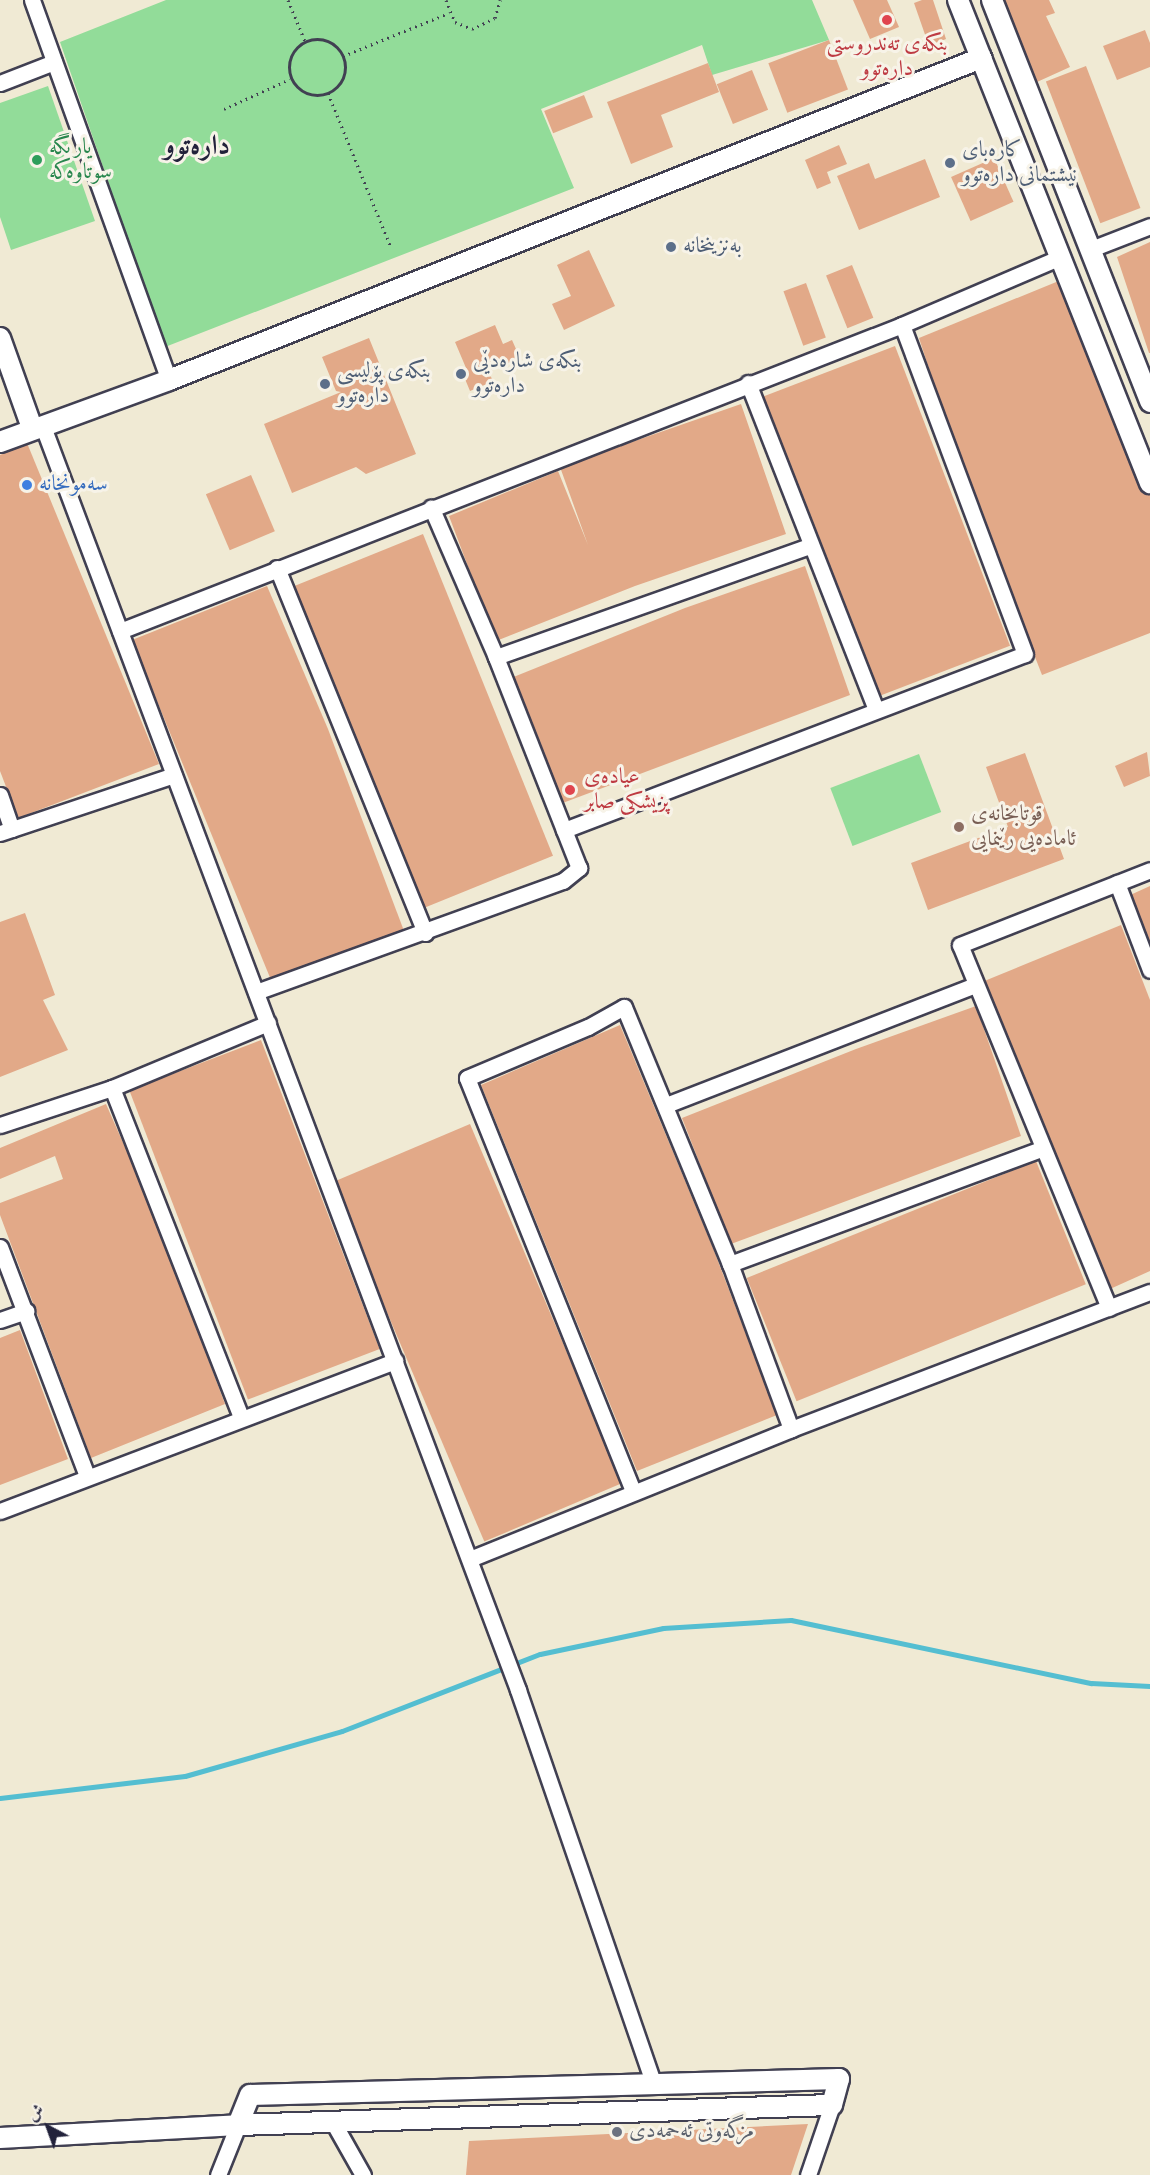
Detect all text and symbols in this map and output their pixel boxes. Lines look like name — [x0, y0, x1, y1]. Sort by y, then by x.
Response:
marker: بنکەی تەندروستی دارەتوو — [878, 11, 896, 29]
place label: بنکەی تەندروستی دارەتوو — [826, 31, 948, 82]
district label: دارەتوو — [164, 130, 230, 164]
place label: یاریگە سوتاوەکە — [49, 134, 112, 186]
place label: کارەبای نیشتمانی دارەتوو — [962, 137, 1077, 188]
marker: یاریگە سوتاوەکە — [30, 153, 44, 167]
marker: کارەبای نیشتمانی دارەتوو — [943, 156, 957, 170]
place label: بەنزینخانە — [683, 234, 742, 260]
marker: بەنزینخانە — [664, 240, 678, 254]
place label: بنکەی شارەدێی دارەتوو — [473, 348, 582, 400]
place label: بنکەی پۆلیسی دارەتوو — [337, 358, 431, 410]
marker: بنکەی شارەدێی دارەتوو — [454, 367, 468, 381]
marker: بنکەی پۆلیسی دارەتوو — [318, 377, 332, 391]
place label: سەمونخانە — [39, 472, 108, 498]
marker: سەمونخانە — [20, 478, 34, 492]
place label: عیادەی پزیشکی صابر — [584, 764, 669, 816]
marker: عیادەی پزیشکی صابر — [561, 781, 579, 799]
place label: قوتابخانەی ئامادەیی رێنمایی — [971, 801, 1076, 852]
marker: قوتابخانەی ئامادەیی رێنمایی — [952, 820, 966, 834]
north arrow — [18, 2097, 78, 2157]
text: ش — [24, 2101, 49, 2126]
place label: مزگەوتی ئەحمەدی — [629, 2119, 754, 2145]
marker: مزگەوتی ئەحمەدی — [610, 2125, 624, 2139]

